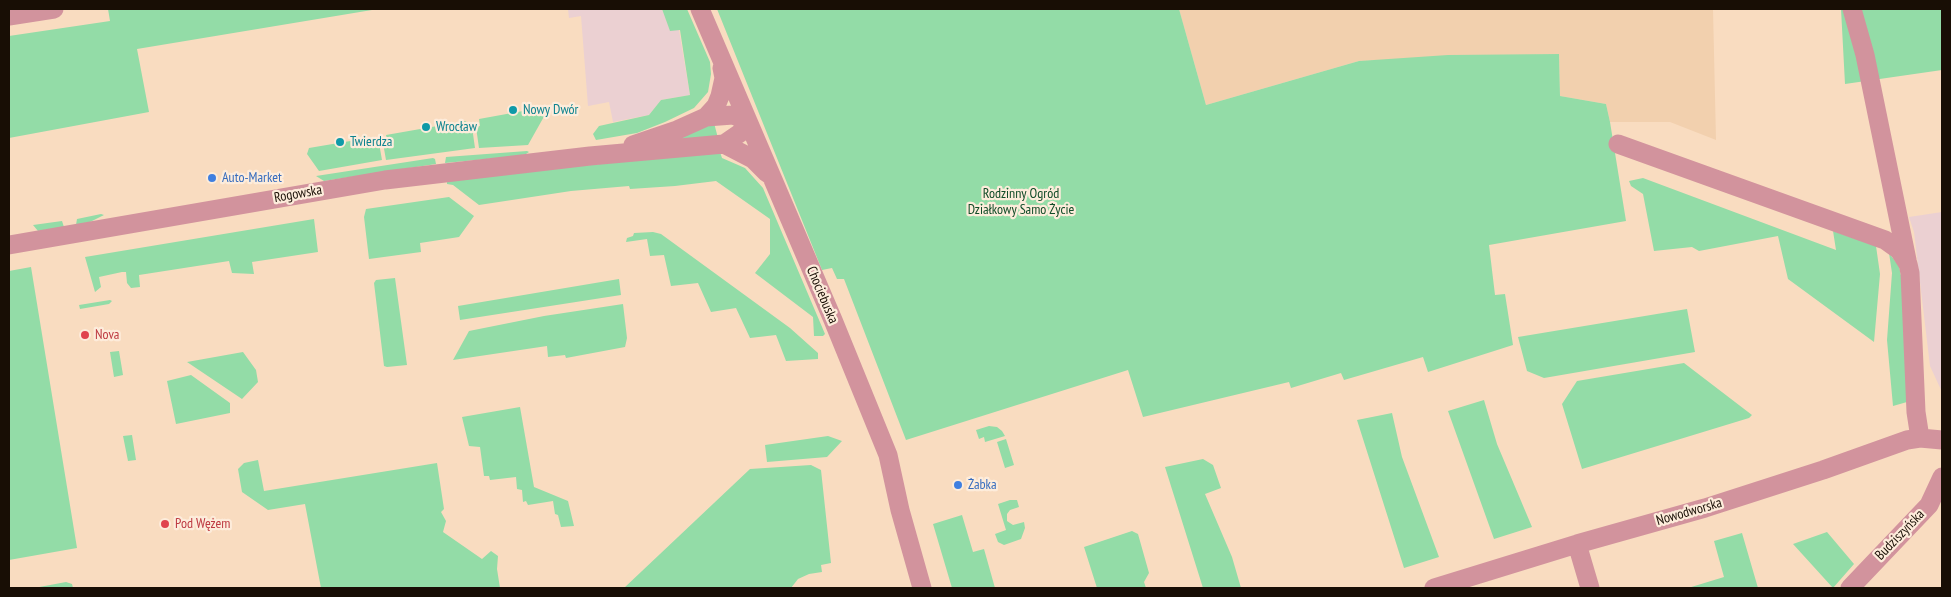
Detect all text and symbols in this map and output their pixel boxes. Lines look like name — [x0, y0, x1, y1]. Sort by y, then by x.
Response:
place label: Nowy Dwór — [523, 102, 578, 118]
marker: Nowy Dwór — [507, 104, 519, 116]
place label: Wrocław — [436, 119, 477, 135]
marker: Wrocław — [420, 121, 432, 133]
place label: Twierdza — [350, 134, 392, 150]
marker: Twierdza — [334, 136, 346, 148]
place label: Auto-Market — [222, 170, 282, 186]
marker: Auto-Market — [206, 172, 218, 184]
street label: Rogowska — [273, 182, 323, 206]
park label: Rodzinny Ogród Działkowy Samo Życie — [968, 186, 1074, 218]
street label: Chociebuska — [802, 264, 842, 326]
place label: Nova — [95, 327, 119, 343]
marker: Nova — [79, 329, 91, 341]
place label: Żabka — [968, 477, 997, 493]
marker: Żabka — [952, 479, 964, 491]
street label: Nowodworska — [1654, 495, 1724, 529]
street label: Budziszyńska — [1872, 506, 1928, 564]
place label: Pod Wężem — [175, 516, 230, 532]
marker: Pod Wężem — [159, 518, 171, 530]

